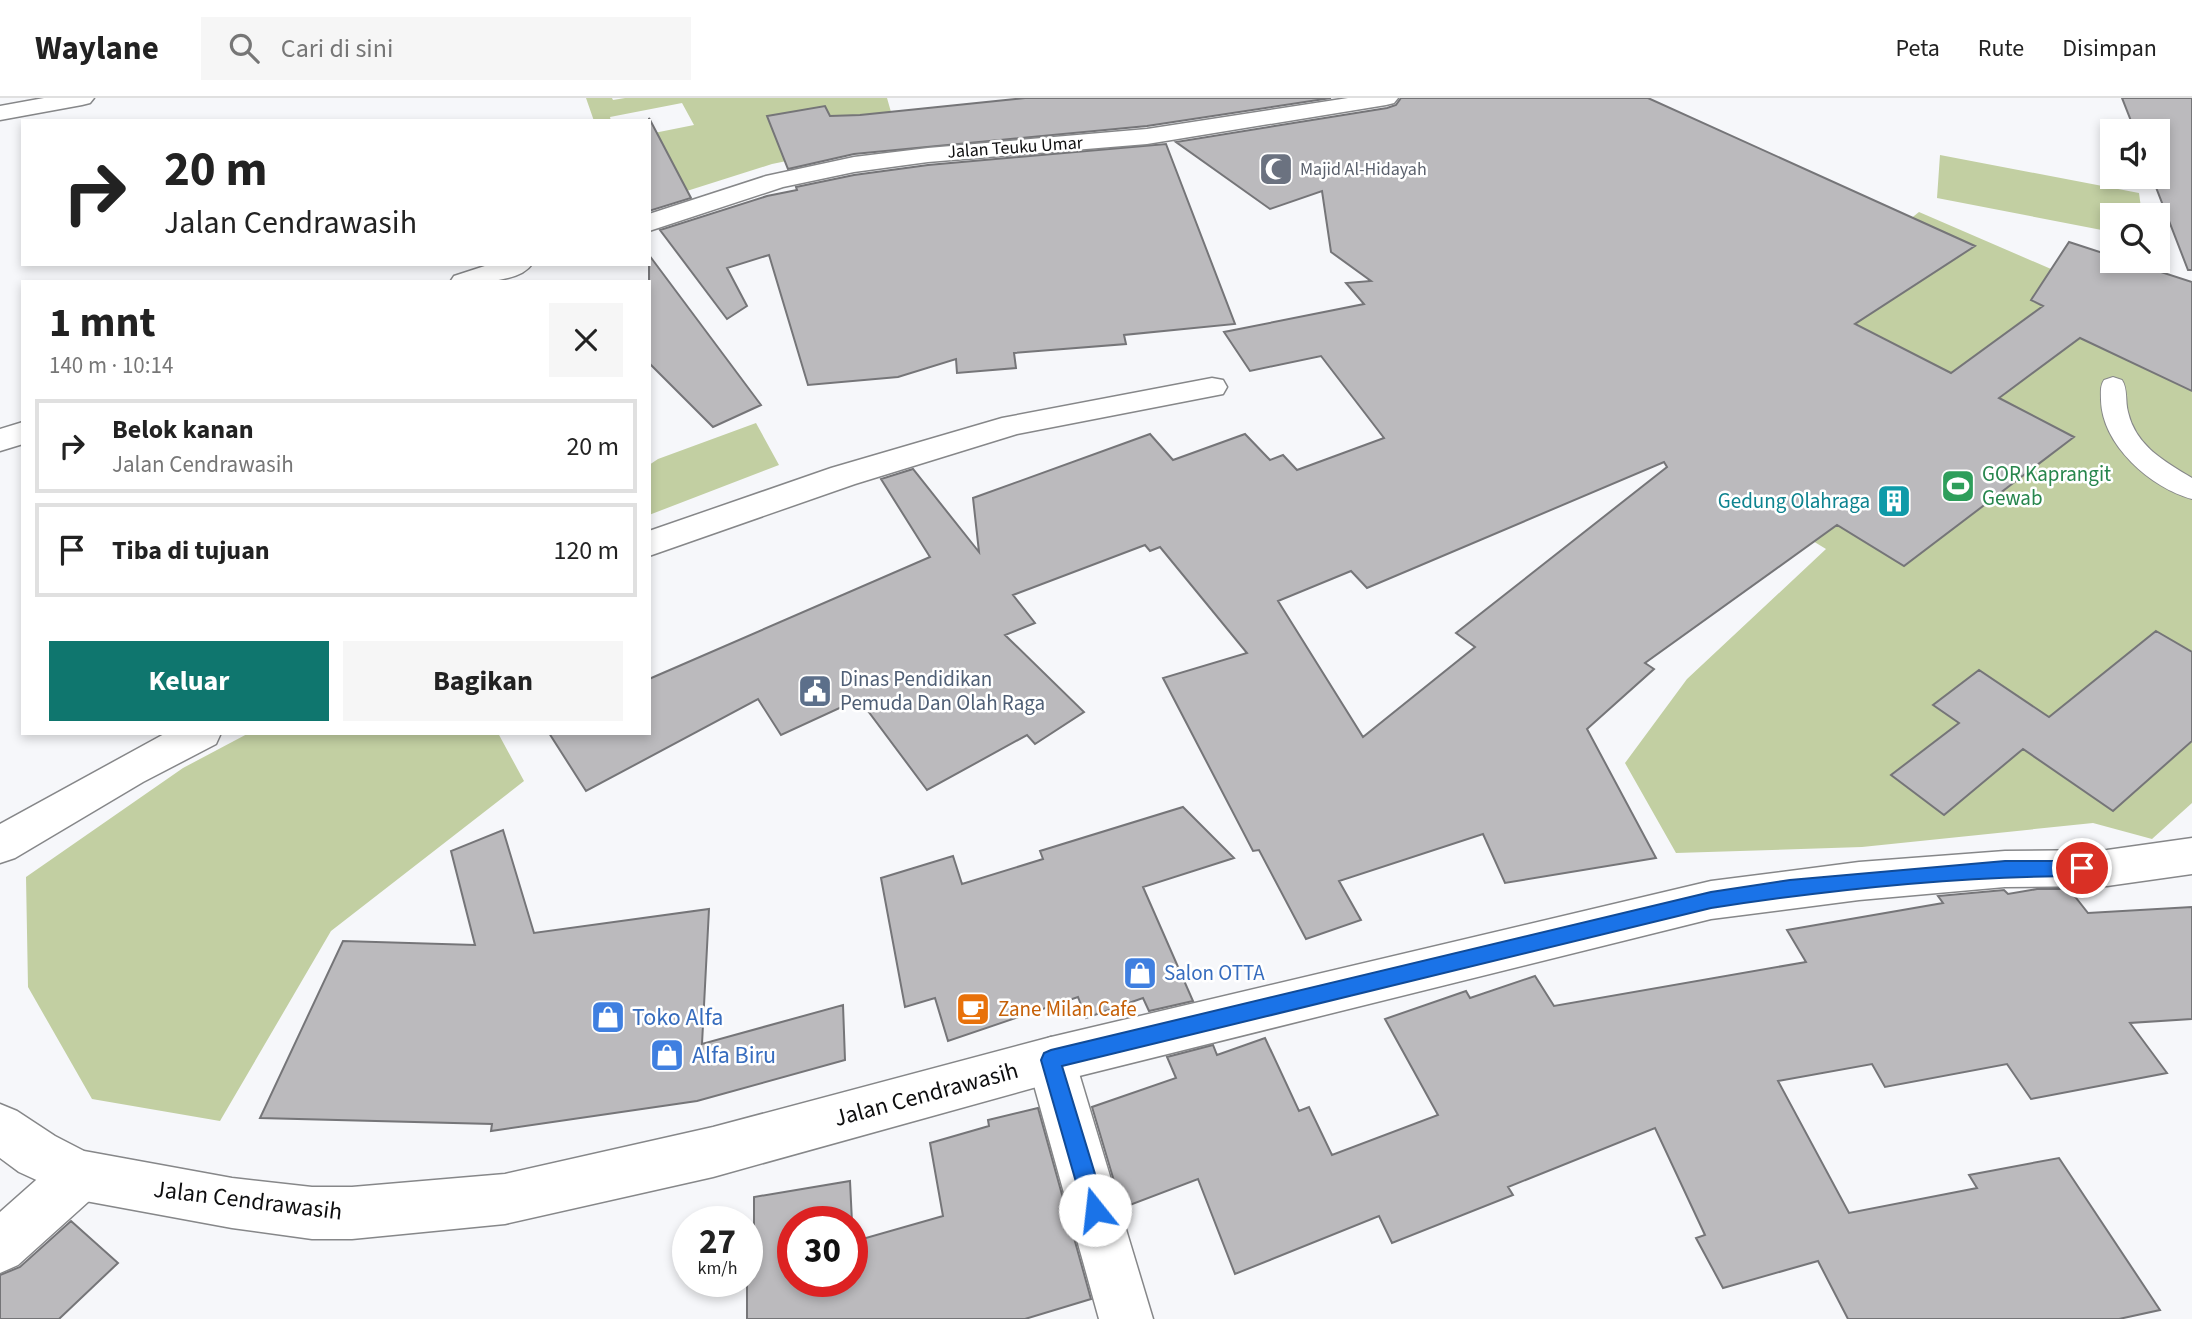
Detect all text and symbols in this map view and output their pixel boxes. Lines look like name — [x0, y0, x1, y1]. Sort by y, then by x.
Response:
search box — [201, 17, 691, 80]
text: Waylane — [35, 25, 159, 72]
icon: search — [225, 29, 263, 67]
text: Cari di sini — [281, 30, 393, 67]
text: Peta — [1895, 31, 1940, 66]
text: Rute — [1978, 31, 2024, 66]
text: Disimpan — [2062, 31, 2157, 66]
map controls — [2100, 119, 2170, 273]
button: sound — [2100, 119, 2170, 189]
street label: Jalan Teuku Umar — [946, 130, 1084, 165]
text: 20 m — [164, 135, 268, 205]
icon: right — [49, 147, 140, 238]
mosque icon: Majid Al-Hidayah — [1257, 150, 1295, 188]
place label: Majid Al-Hidayah — [1300, 157, 1427, 182]
text: Jalan Cendrawasih — [164, 200, 417, 246]
button: search — [2100, 203, 2170, 273]
text: 1 mnt — [49, 293, 156, 353]
button: close — [549, 303, 623, 377]
text: 140 m · 10:14 — [49, 349, 173, 382]
text: Belok kanan — [112, 411, 254, 448]
icon: right — [53, 427, 91, 465]
text: 20 m — [566, 428, 619, 465]
text: Jalan Cendrawasih — [112, 448, 294, 481]
place label: GOR Kaprangit Gewab — [1982, 459, 2111, 513]
sports icon: GOR Kaprangit Gewab — [1939, 467, 1977, 505]
building icon: Gedung Olahraga — [1875, 482, 1913, 520]
place label: Gedung Olahraga — [1718, 486, 1870, 516]
icon: arrive — [53, 531, 91, 569]
text: Tiba di tujuan — [112, 532, 270, 569]
text: 120 m — [553, 532, 619, 569]
button: Keluar — [49, 641, 329, 721]
button: Bagikan — [343, 641, 623, 721]
place label: Dinas Pendidikan Pemuda Dan Olah Raga — [840, 664, 1045, 718]
public building icon: Dinas Pendidikan Pemuda Dan Olah Raga — [796, 672, 834, 710]
pin — [2052, 838, 2112, 898]
icon: arrive — [2063, 849, 2101, 887]
shop icon: Salon OTTA — [1121, 954, 1159, 992]
place label: Salon OTTA — [1164, 958, 1265, 988]
cafe icon: Zane Milan Cafe — [954, 990, 992, 1028]
place label: Zane Milan Cafe — [998, 994, 1137, 1024]
shop icon: Toko Alfa — [589, 998, 627, 1036]
place label: Toko Alfa — [632, 1000, 723, 1035]
shop icon: Alfa Biru — [648, 1036, 686, 1074]
place label: Alfa Biru — [692, 1038, 776, 1073]
street label: Jalan Cendrawasih — [830, 1053, 1022, 1136]
street label: Jalan Cendrawasih — [152, 1172, 344, 1229]
position arrow — [1058, 1173, 1132, 1247]
speed limit sign: 30 — [777, 1206, 868, 1297]
text: 27 — [699, 1217, 736, 1267]
text: km/h — [698, 1256, 737, 1281]

